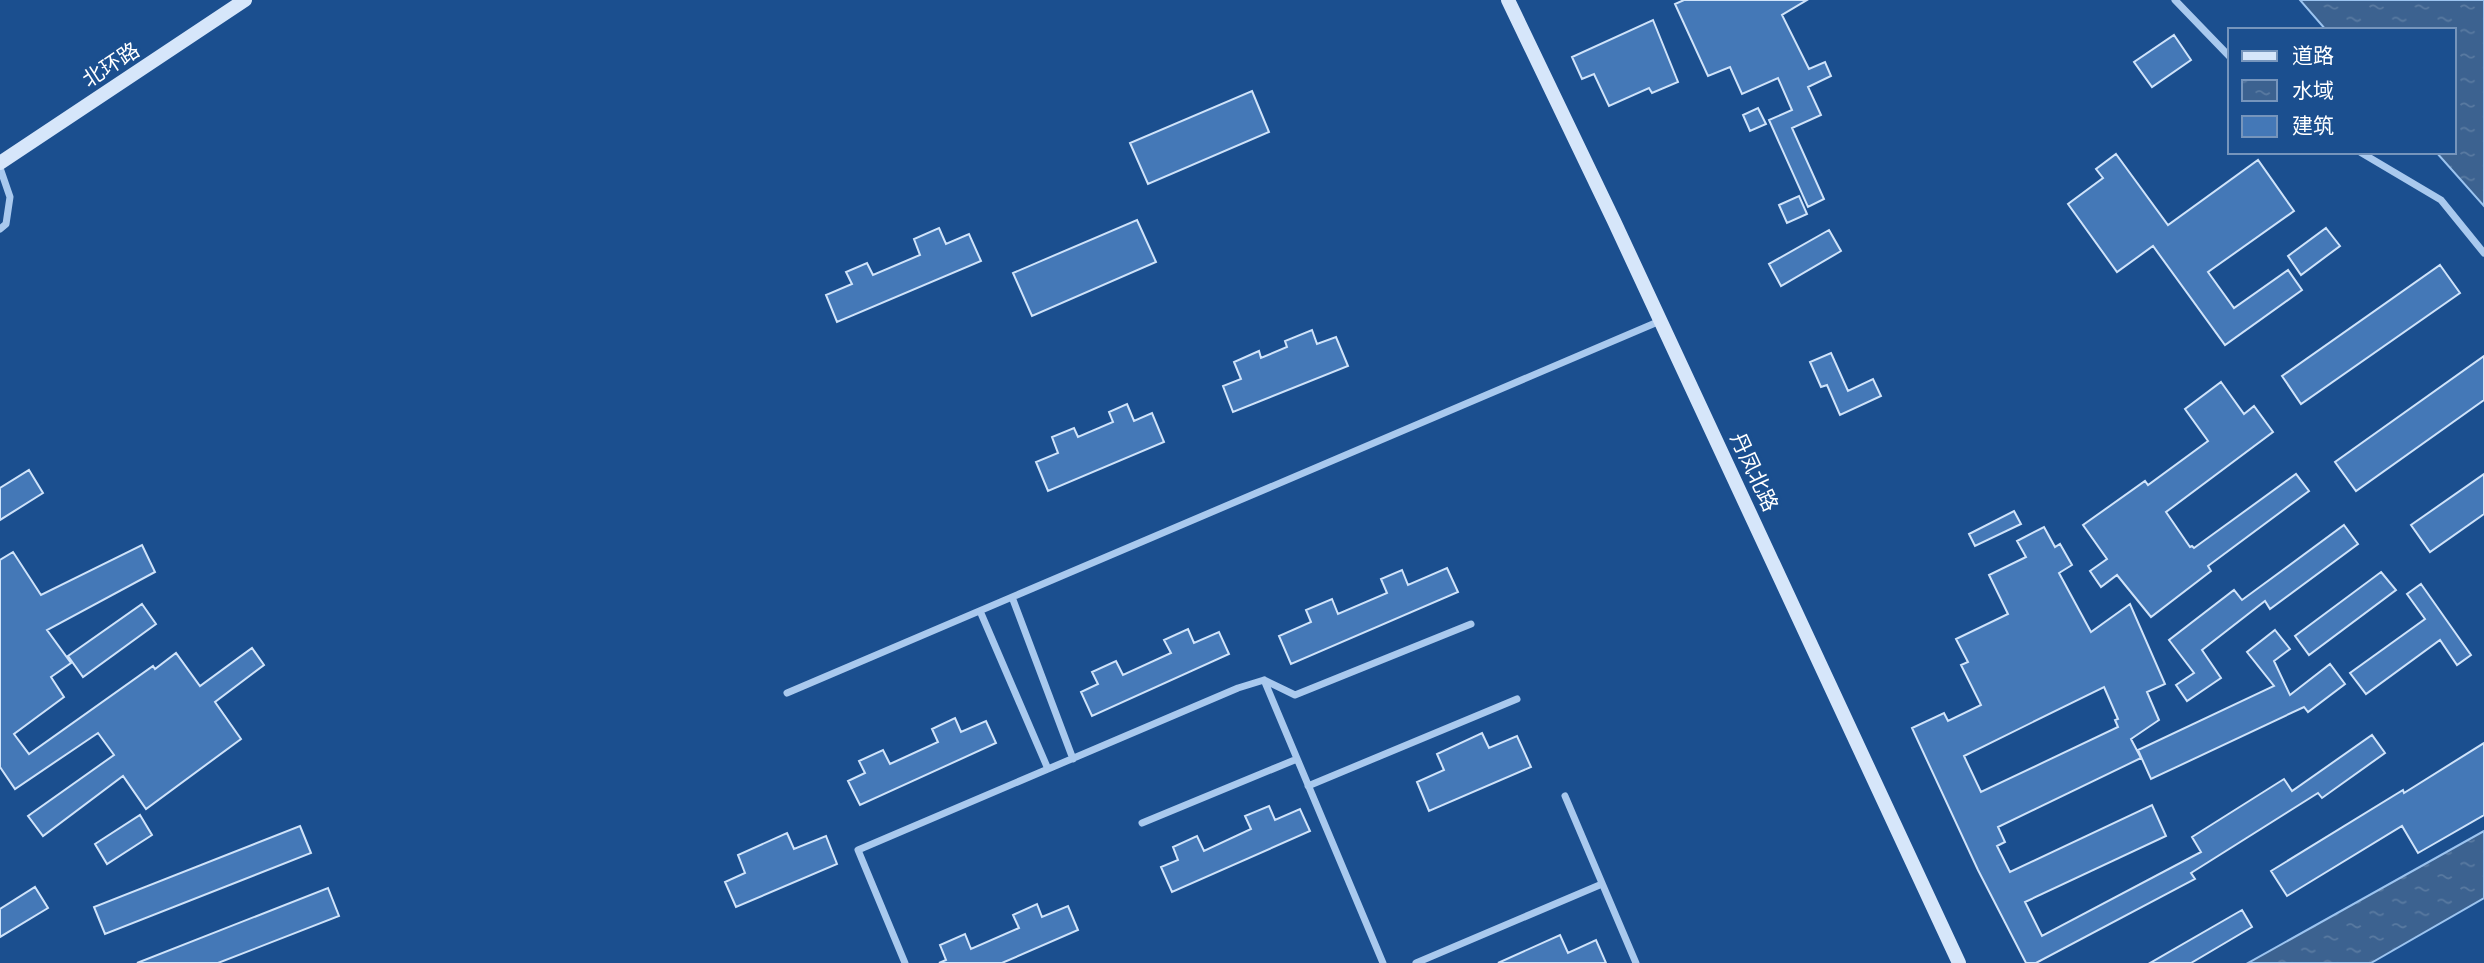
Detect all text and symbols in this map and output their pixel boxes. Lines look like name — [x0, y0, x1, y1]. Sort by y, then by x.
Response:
legend — [2228, 28, 2456, 154]
street label: 北环路 — [78, 38, 144, 92]
text: 道路 — [2292, 44, 2334, 68]
text: 水域 — [2292, 79, 2334, 103]
text: 建筑 — [2292, 114, 2334, 138]
street label: 丹凤北路 — [1725, 429, 1783, 515]

